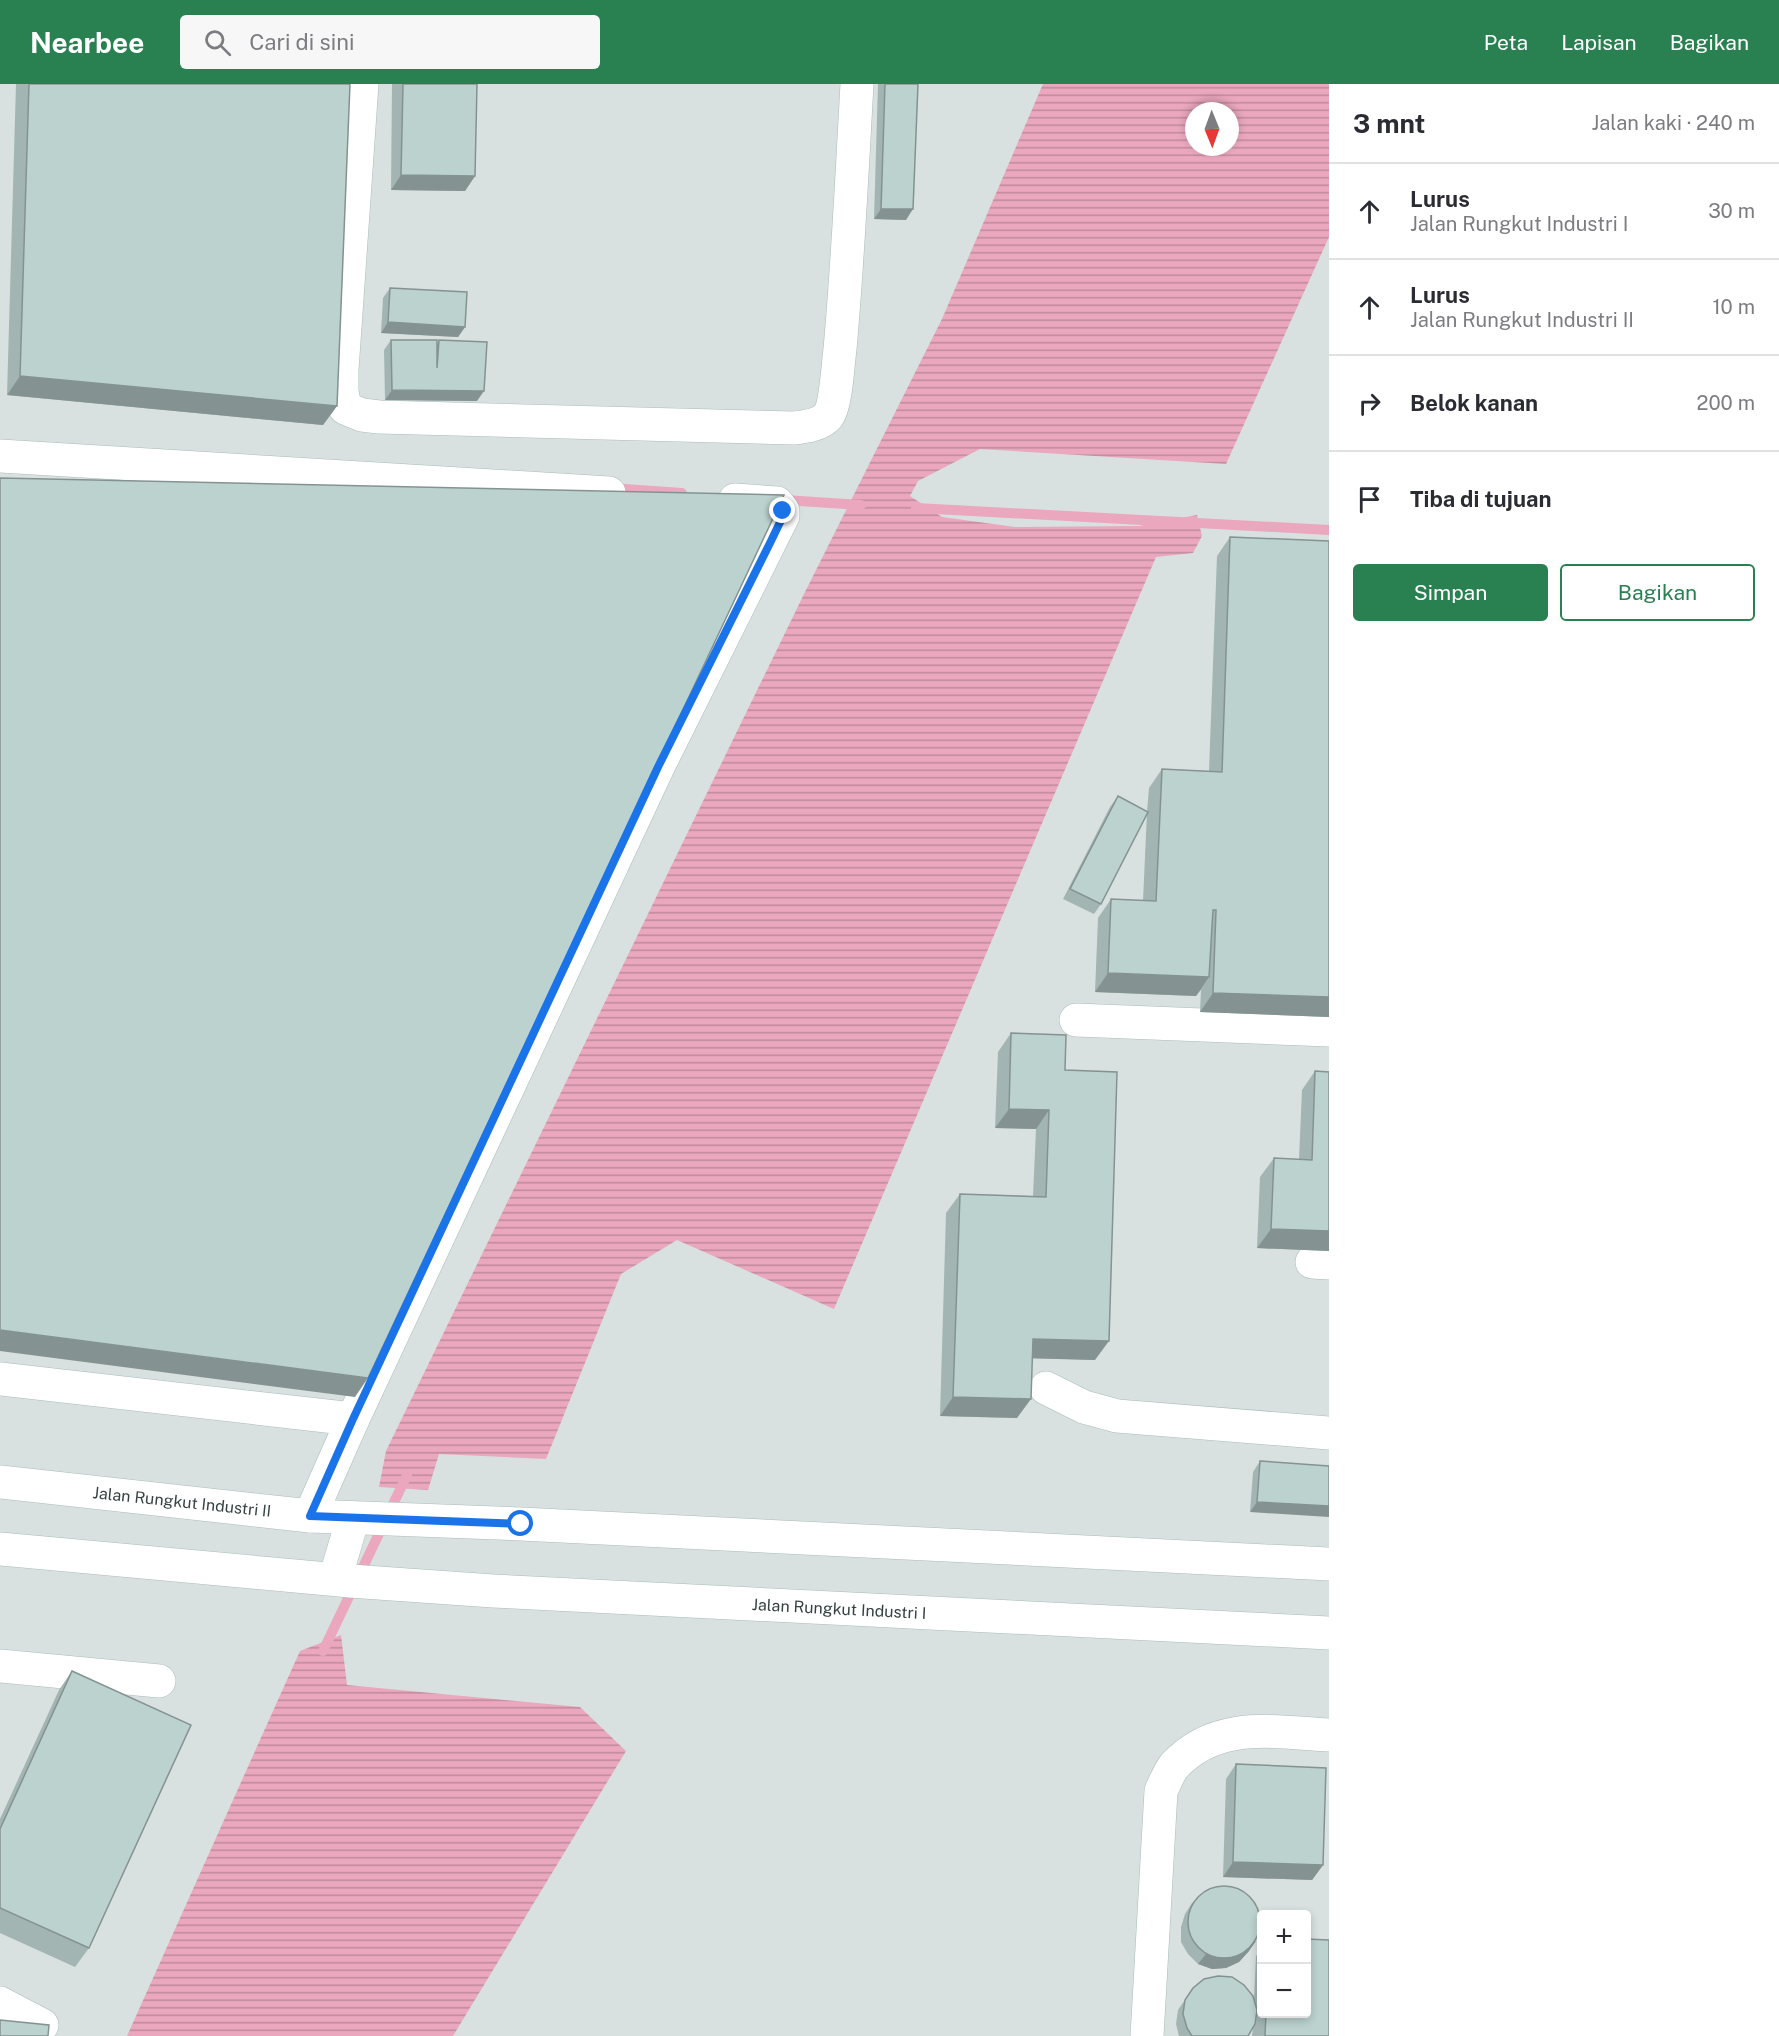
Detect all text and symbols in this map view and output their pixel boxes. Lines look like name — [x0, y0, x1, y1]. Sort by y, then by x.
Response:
search box — [180, 15, 600, 69]
text: Nearbee — [30, 26, 144, 59]
icon: search — [201, 26, 234, 59]
text: Cari di sini — [249, 29, 354, 55]
text: Peta — [1484, 30, 1528, 55]
text: Lapisan — [1561, 30, 1637, 55]
text: Bagikan — [1670, 30, 1749, 55]
north arrow — [1185, 102, 1239, 156]
text: 3 mnt — [1353, 108, 1425, 139]
text: Jalan kaki · 240 m — [1591, 111, 1755, 135]
text: Lurus — [1410, 186, 1470, 212]
icon: ahead — [1353, 195, 1386, 228]
text: 30 m — [1708, 199, 1755, 223]
text: Jalan Rungkut Industri I — [1410, 212, 1628, 236]
text: Lurus — [1410, 282, 1470, 308]
icon: ahead — [1353, 291, 1386, 324]
text: 10 m — [1712, 295, 1755, 319]
text: Jalan Rungkut Industri II — [1410, 308, 1634, 332]
icon: right — [1353, 387, 1386, 420]
text: Belok kanan — [1410, 390, 1538, 416]
text: 200 m — [1697, 391, 1755, 415]
icon: arrive — [1353, 483, 1386, 516]
text: Tiba di tujuan — [1410, 486, 1551, 512]
route end — [769, 497, 795, 523]
button: Simpan — [1353, 564, 1548, 621]
button: Bagikan — [1560, 564, 1755, 621]
street label: Jalan Rungkut Industri II — [92, 1483, 272, 1521]
route start — [507, 1510, 533, 1536]
street label: Jalan Rungkut Industri I — [751, 1595, 927, 1623]
map controls — [1257, 1910, 1311, 2018]
button: + — [1257, 1910, 1311, 1964]
button: − — [1257, 1964, 1311, 2018]

